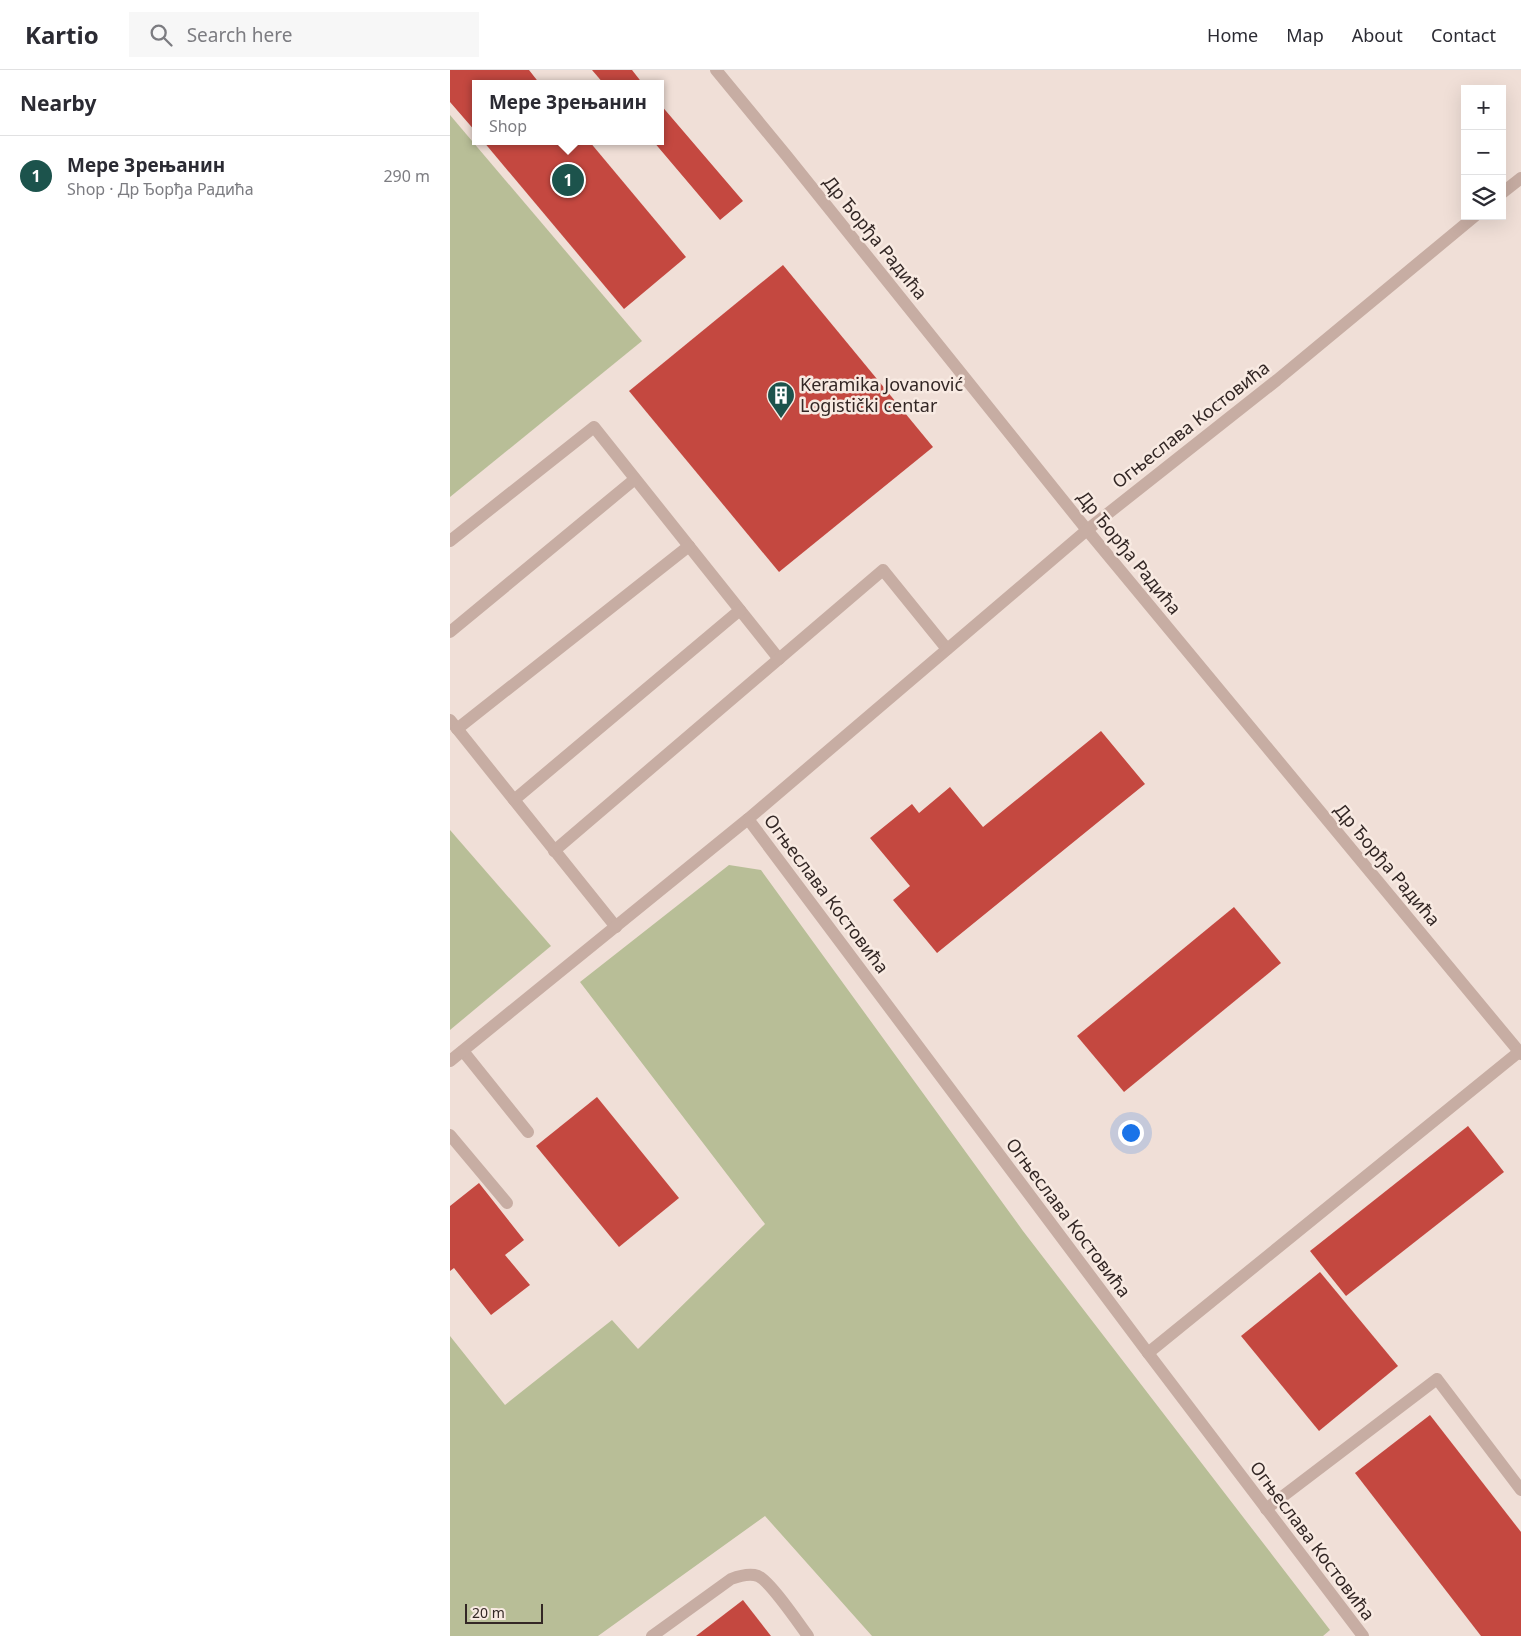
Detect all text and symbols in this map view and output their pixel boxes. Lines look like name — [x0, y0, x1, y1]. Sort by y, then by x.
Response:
search box — [129, 12, 479, 57]
text: Kartio — [25, 18, 99, 51]
icon: search — [147, 21, 175, 49]
text: Search here — [187, 22, 292, 48]
text: Home — [1207, 23, 1258, 47]
text: Map — [1286, 23, 1324, 47]
text: About — [1352, 23, 1403, 47]
text: Contact — [1431, 23, 1496, 47]
popup — [472, 80, 664, 145]
map controls — [1461, 85, 1506, 220]
button: + — [1461, 85, 1506, 130]
text: Nearby — [20, 89, 96, 117]
text: Мере Зрењанин — [489, 89, 647, 115]
text: Shop — [489, 115, 527, 137]
button: − — [1461, 130, 1506, 175]
text: Мере Зрењанин — [67, 152, 225, 178]
pin: 1 — [552, 161, 584, 199]
text: 1 — [31, 165, 41, 187]
text: 290 m — [383, 165, 430, 187]
street label: Др Ђорђа Радића — [818, 170, 933, 304]
button: layers — [1461, 175, 1506, 220]
text: Shop · Др Ђорђа Радића — [67, 178, 254, 200]
street label: Огњеслава Костовића — [1107, 355, 1274, 493]
place label: Keramika Jovanović Logistički centar — [800, 372, 963, 417]
building icon: Keramika Jovanović Logistički centar — [766, 380, 796, 419]
street label: Др Ђорђа Радића — [1072, 485, 1187, 619]
street label: Др Ђорђа Радића — [1329, 798, 1446, 931]
street label: Огњеслава Костовића — [759, 809, 895, 978]
your location — [1118, 1120, 1144, 1146]
street label: Огњеслава Костовића — [1001, 1133, 1137, 1302]
street label: Огњеслава Костовића — [1245, 1456, 1381, 1625]
scale bar — [465, 1601, 542, 1624]
text: 20 m — [472, 1603, 505, 1622]

